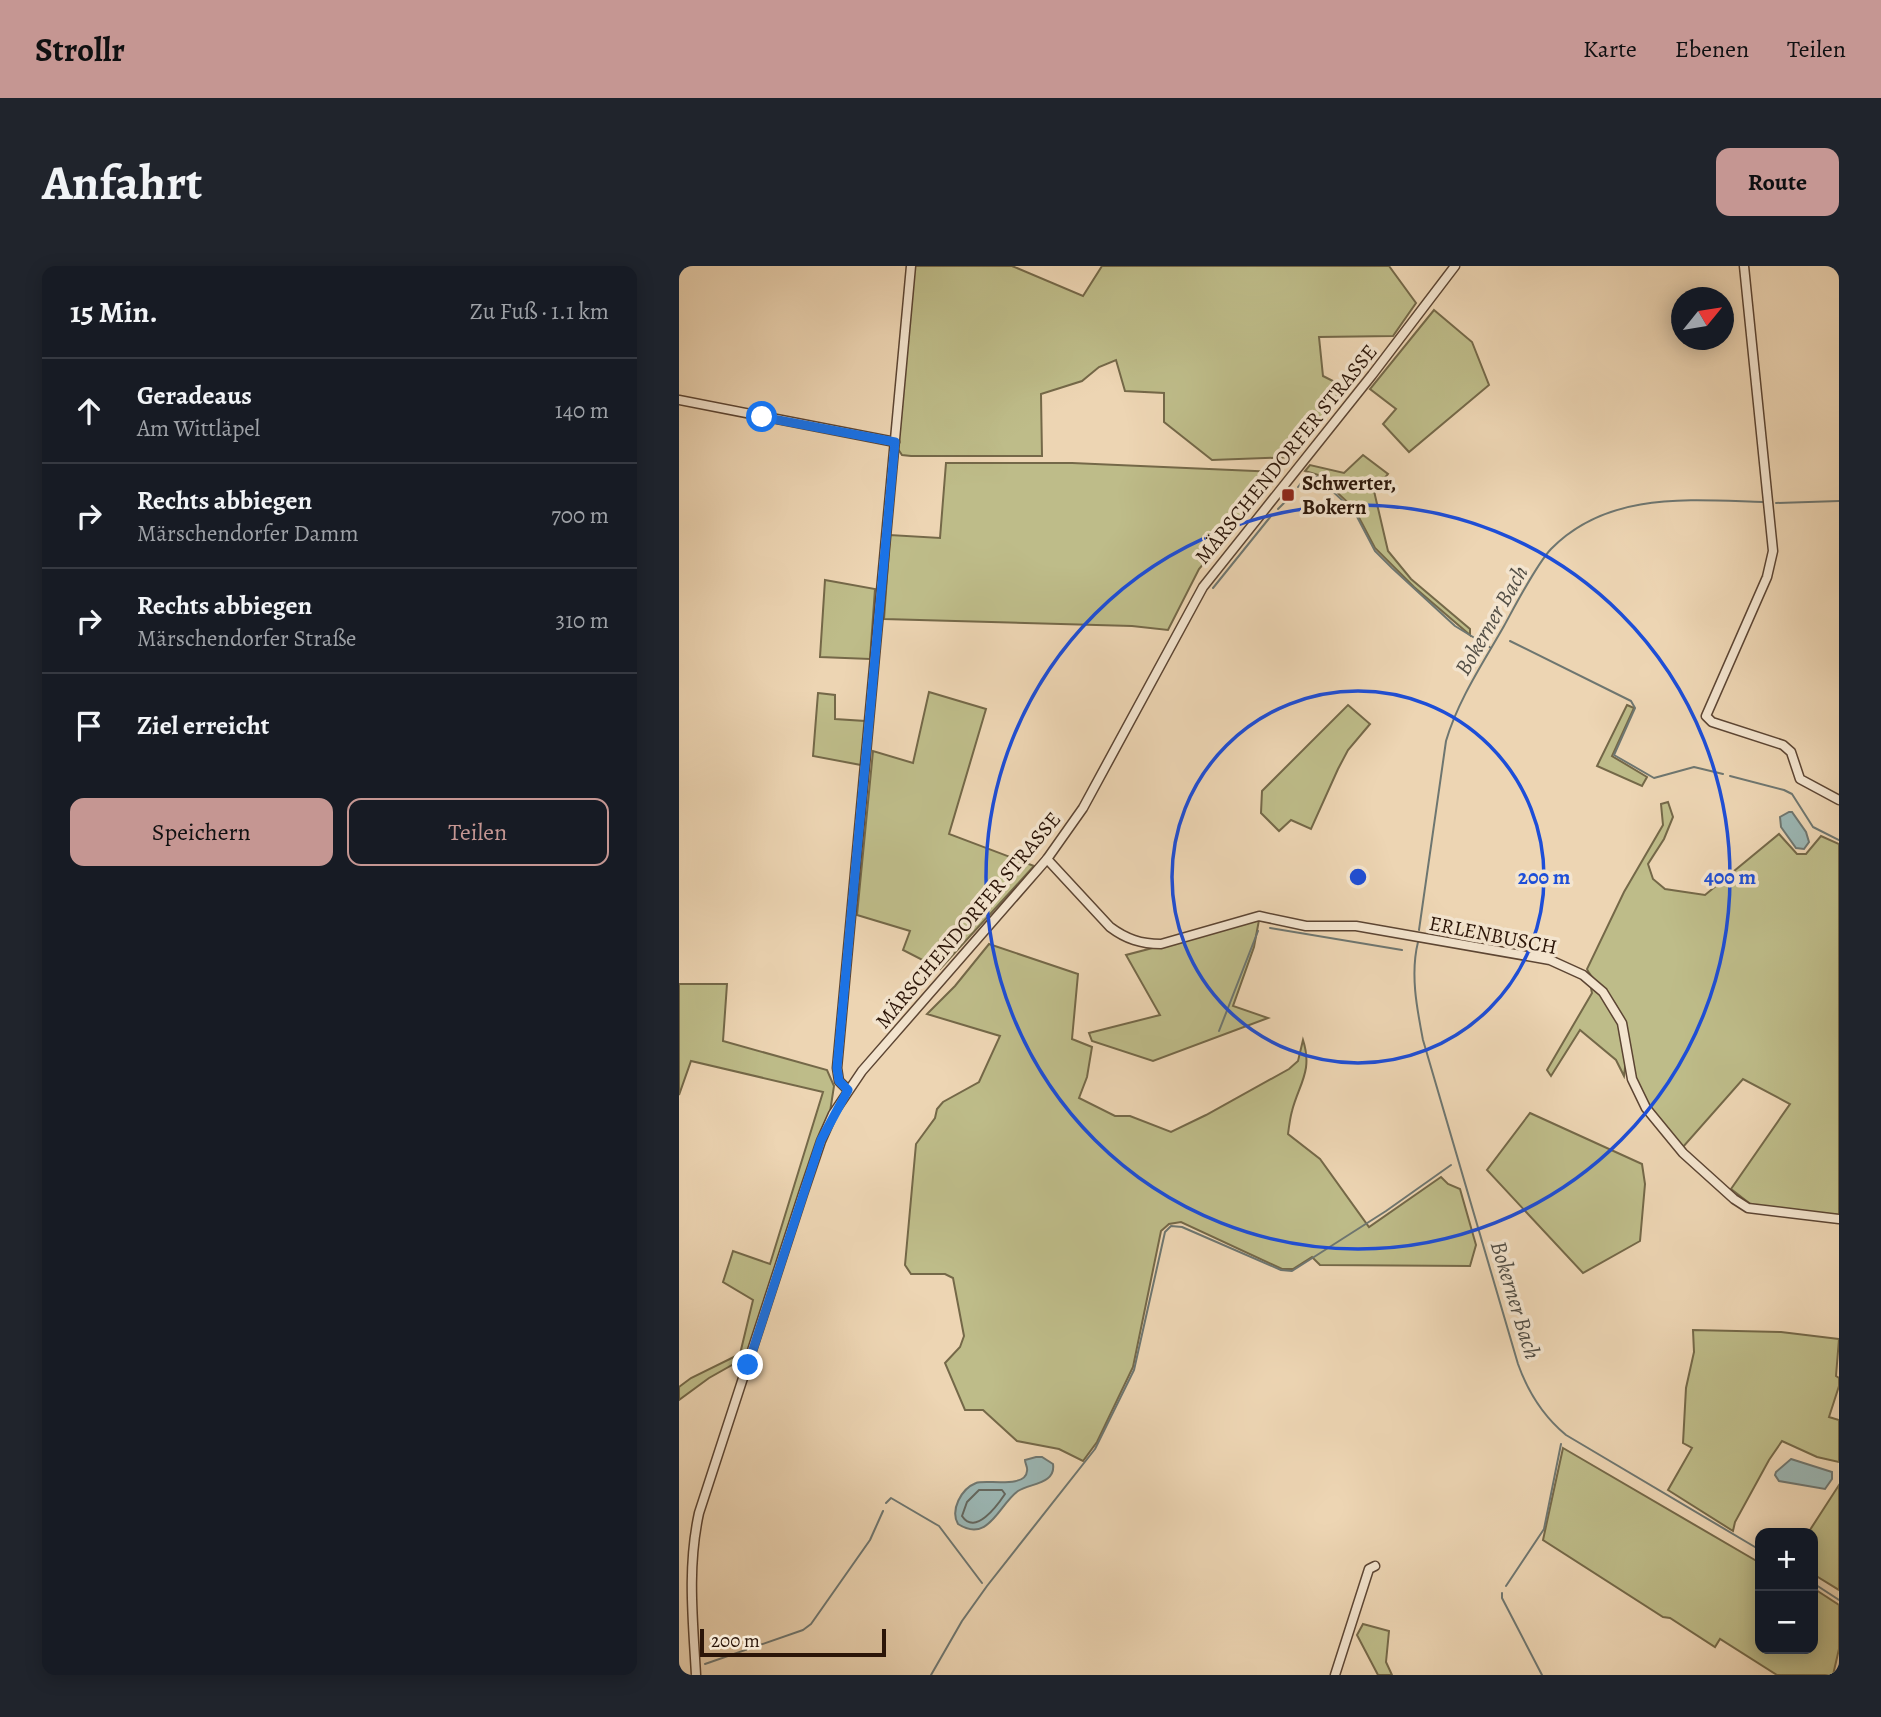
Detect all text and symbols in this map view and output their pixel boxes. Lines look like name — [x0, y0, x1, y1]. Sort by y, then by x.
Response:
text: Strollr — [35, 27, 125, 72]
text: Karte — [1583, 33, 1637, 65]
text: Ebenen — [1675, 33, 1749, 65]
text: Teilen — [1787, 33, 1846, 65]
button: Route — [1716, 148, 1839, 216]
text: Anfahrt — [42, 149, 202, 216]
north arrow — [1671, 287, 1734, 350]
text: 15 Min. — [70, 292, 158, 332]
text: Zu Fuß · 1.1 km — [470, 296, 609, 327]
street label: MÄRSCHENDORFER STRASSE — [1189, 338, 1383, 570]
text: Geradeaus — [137, 378, 252, 413]
icon: ahead — [70, 392, 108, 430]
text: 140 m — [555, 395, 609, 426]
route start — [746, 401, 777, 432]
text: Am Wittläpel — [137, 413, 260, 444]
place label: Schwerter, Bokern — [1302, 469, 1396, 521]
text: Rechts abbiegen — [137, 483, 312, 518]
marker: Schwerter, Bokern — [1280, 487, 1296, 503]
icon: right — [70, 497, 108, 535]
text: 700 m — [551, 500, 609, 531]
text: Märschendorfer Damm — [137, 518, 359, 549]
water label: Bokerner Bach — [1447, 559, 1535, 681]
text: Rechts abbiegen — [137, 588, 312, 623]
icon: right — [70, 602, 108, 640]
text: 310 m — [556, 605, 609, 636]
text: Märschendorfer Straße — [137, 623, 356, 654]
icon: arrive — [70, 707, 108, 745]
text: Ziel erreicht — [137, 708, 270, 743]
button: Speichern — [70, 798, 333, 866]
button: Teilen — [347, 798, 609, 866]
street label: MÄRSCHENDORFER STRASSE — [869, 806, 1067, 1034]
text: 200 m — [1518, 863, 1571, 891]
text: 400 m — [1704, 863, 1757, 891]
centre of rings — [1346, 865, 1370, 889]
street label: ERLENBUSCH — [1427, 909, 1559, 961]
water label: Bokerner Bach — [1483, 1237, 1548, 1363]
route end — [732, 1349, 763, 1380]
map controls — [1755, 1528, 1818, 1654]
button: + — [1755, 1528, 1818, 1591]
button: − — [1755, 1591, 1818, 1654]
scale bar — [700, 1626, 885, 1658]
text: 200 m — [711, 1628, 760, 1654]

